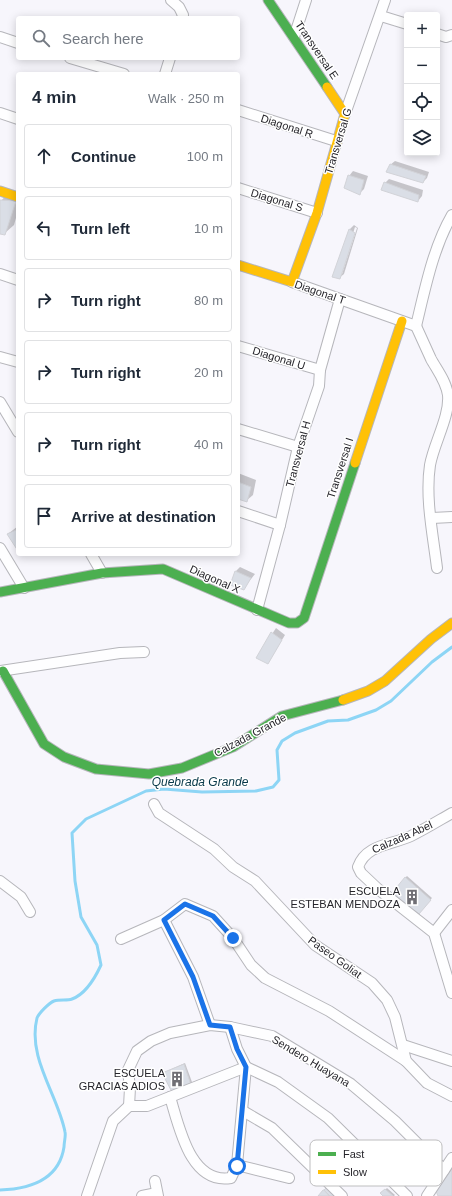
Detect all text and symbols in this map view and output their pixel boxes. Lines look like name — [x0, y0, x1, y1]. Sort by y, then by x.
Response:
map controls — [404, 12, 440, 156]
button: + — [404, 12, 440, 48]
search box — [16, 16, 240, 60]
street label: Transversal E — [293, 19, 341, 81]
icon: search — [30, 27, 52, 49]
text: Search here — [62, 30, 144, 47]
button: − — [404, 48, 440, 84]
button: locate — [404, 84, 440, 120]
text: 4 min — [32, 88, 76, 107]
text: Walk · 250 m — [148, 91, 224, 106]
street label: Transversal G — [322, 106, 354, 176]
street label: Diagonal R — [259, 112, 315, 140]
button: layers — [404, 120, 440, 156]
icon: ahead — [33, 145, 55, 167]
text: Continue — [71, 148, 136, 165]
text: 100 m — [187, 149, 223, 164]
street label: Diagonal S — [250, 186, 304, 214]
icon: left — [33, 217, 55, 239]
text: Turn left — [71, 220, 130, 237]
text: 10 m — [194, 221, 223, 236]
street label: Diagonal T — [293, 278, 347, 306]
icon: right — [33, 289, 55, 311]
text: Turn right — [71, 292, 141, 309]
text: 80 m — [194, 293, 223, 308]
street label: Diagonal U — [251, 344, 307, 372]
icon: right — [33, 361, 55, 383]
text: Turn right — [71, 364, 141, 381]
text: 20 m — [194, 365, 223, 380]
street label: Transversal H — [283, 420, 313, 488]
icon: right — [33, 433, 55, 455]
text: Turn right — [71, 436, 141, 453]
street label: Transversal I — [325, 436, 355, 500]
text: 40 m — [194, 437, 223, 452]
icon: arrive — [33, 505, 55, 527]
text: Arrive at destination — [71, 508, 216, 525]
street label: Diagonal X — [188, 563, 243, 596]
street label: Calzada Grande — [212, 711, 288, 759]
water label: Quebrada Grande — [152, 775, 249, 789]
street label: Calzada Abel — [370, 818, 434, 856]
place label: ESCUELA ESTEBAN MENDOZA — [291, 885, 401, 910]
building icon: ESCUELA ESTEBAN MENDOZA — [403, 888, 421, 906]
route end — [224, 929, 242, 947]
street label: Paseo Goliat — [306, 934, 364, 980]
street label: Sendero Huayana — [270, 1033, 353, 1089]
place label: ESCUELA GRACIAS ADIOS — [79, 1067, 166, 1092]
building icon: ESCUELA GRACIAS ADIOS — [168, 1070, 186, 1088]
legend — [310, 1140, 442, 1186]
text: Fast — [343, 1148, 364, 1160]
route start — [228, 1157, 246, 1175]
text: Slow — [343, 1166, 367, 1178]

